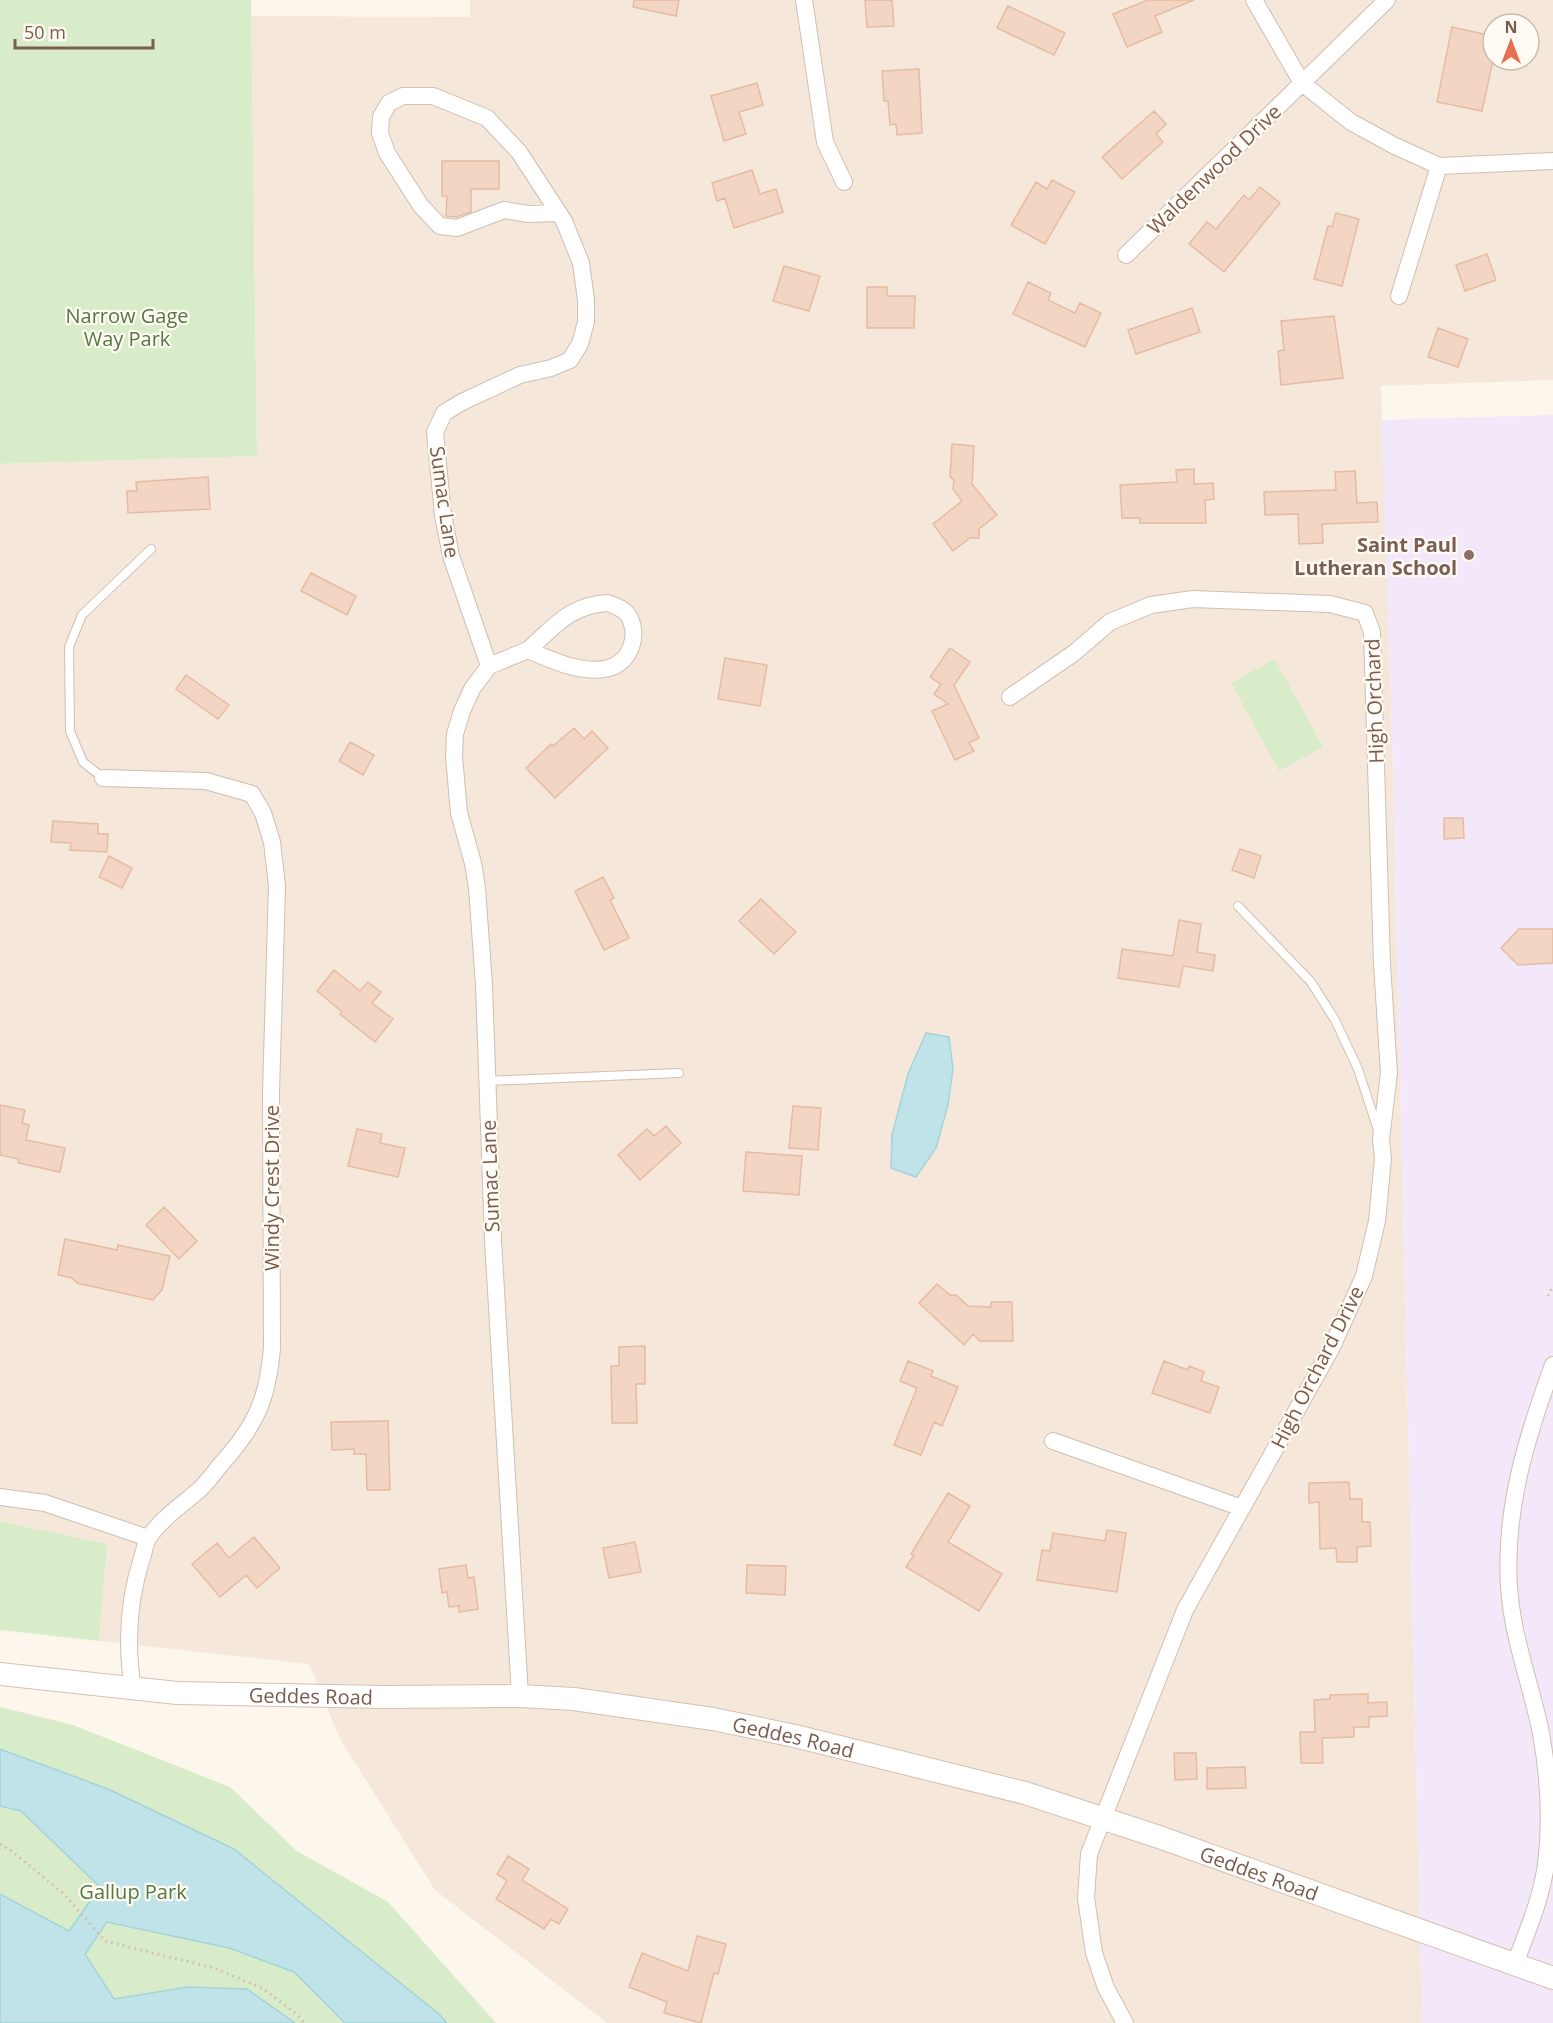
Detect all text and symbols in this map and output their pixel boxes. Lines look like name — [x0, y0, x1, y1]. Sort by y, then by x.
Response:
scale bar — [15, 12, 153, 50]
north arrow — [1481, 12, 1541, 72]
text: N — [1504, 16, 1518, 38]
text: 50 m — [24, 20, 66, 44]
street label: Waldenwood Drive — [1141, 98, 1287, 240]
park label: Narrow Gage Way Park — [66, 302, 189, 352]
street label: Sumac Lane — [424, 444, 466, 560]
place label: Saint Paul Lutheran School — [1294, 531, 1457, 581]
marker: Saint Paul Lutheran School — [1462, 548, 1476, 562]
street label: High Orchard — [1358, 638, 1390, 764]
street label: Windy Crest Drive — [258, 1105, 285, 1271]
street label: Sumac Lane — [475, 1119, 505, 1233]
street label: High Orchard Drive — [1264, 1281, 1370, 1453]
street label: Geddes Road — [249, 1681, 373, 1710]
street label: Geddes Road — [730, 1710, 857, 1764]
street label: Geddes Road — [1197, 1839, 1322, 1907]
park label: Gallup Park — [79, 1878, 187, 1905]

